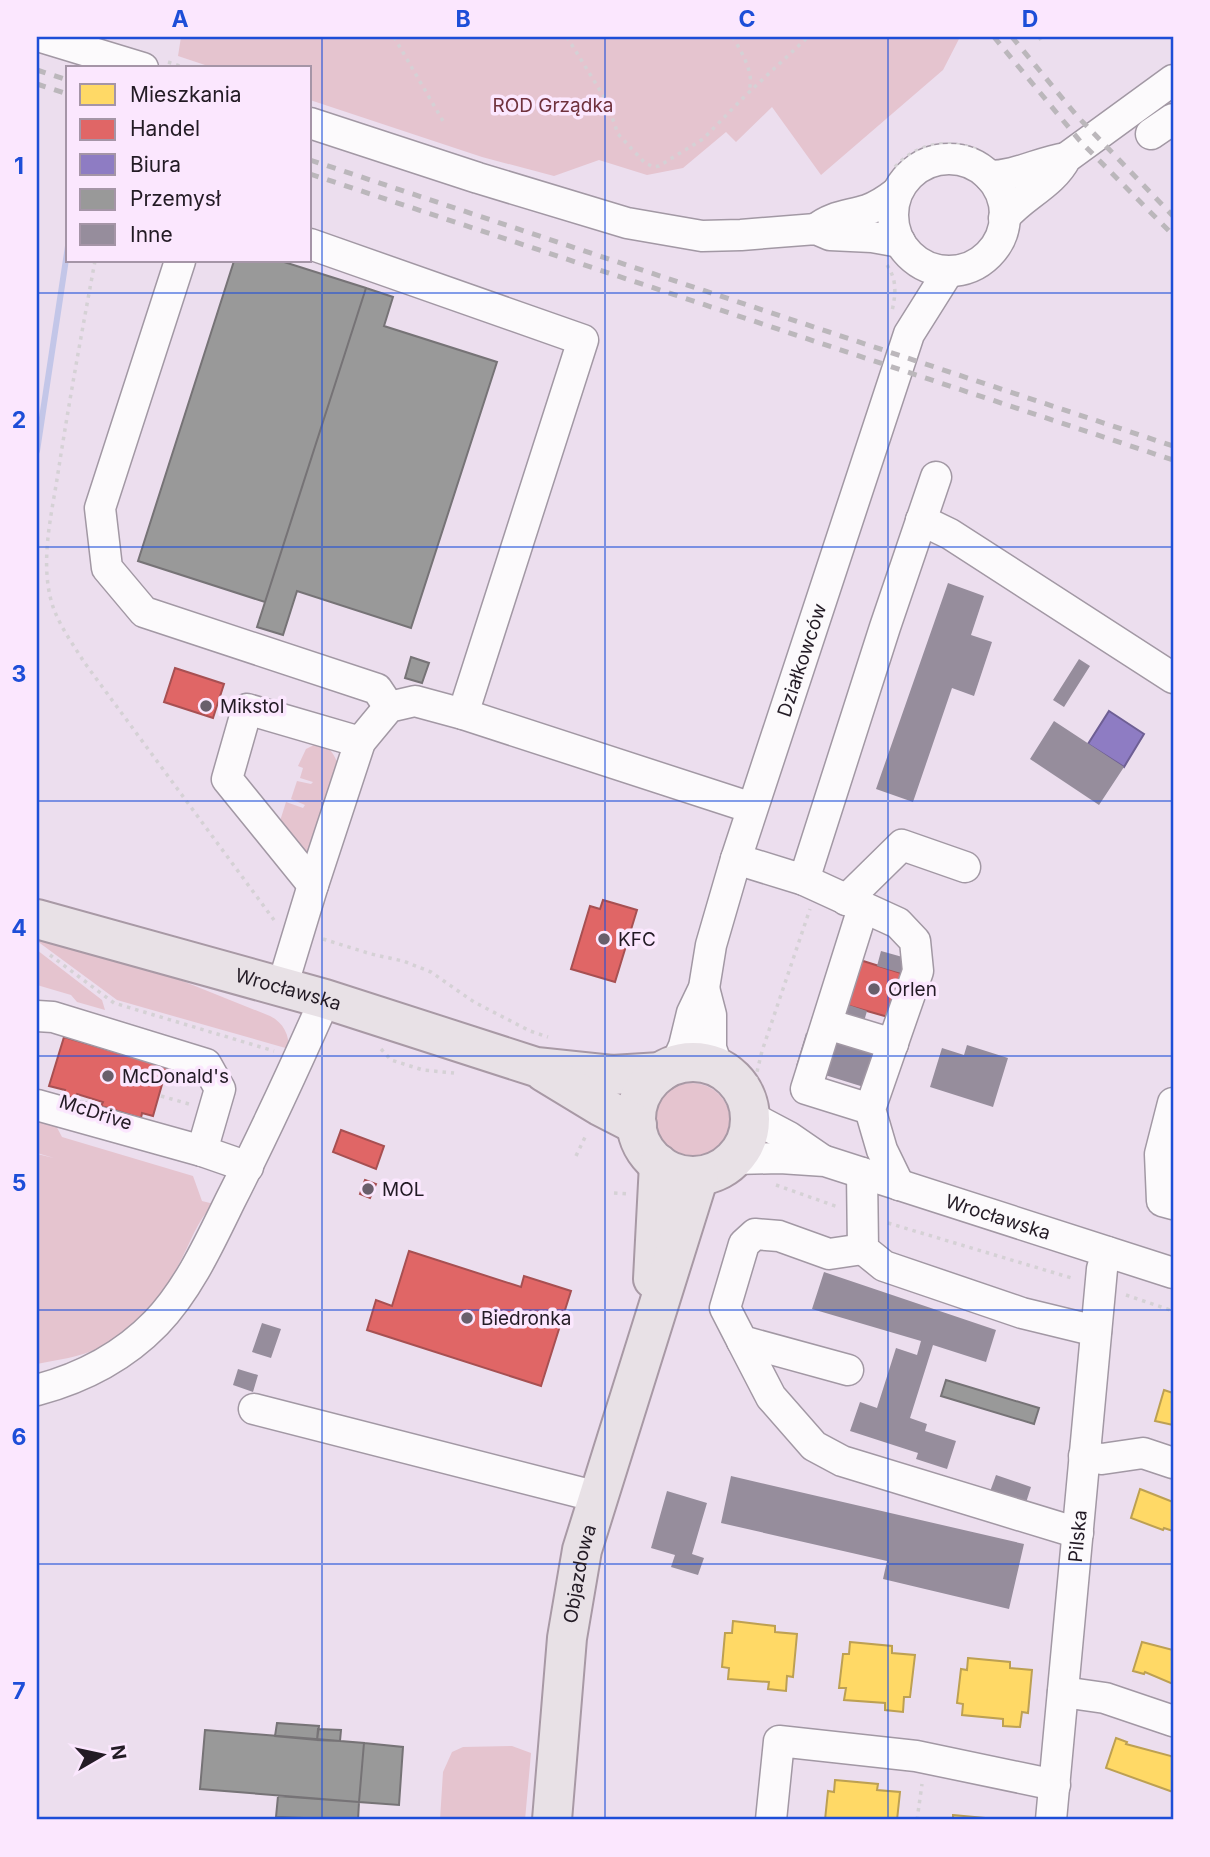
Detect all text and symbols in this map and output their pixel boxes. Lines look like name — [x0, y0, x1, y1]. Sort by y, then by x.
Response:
text: A — [171, 5, 189, 33]
text: B — [455, 5, 471, 33]
text: C — [738, 5, 756, 33]
text: D — [1022, 5, 1038, 33]
legend — [66, 66, 312, 262]
text: Mieszkania — [130, 82, 242, 107]
park label: ROD Grządka — [492, 94, 614, 117]
text: Handel — [130, 116, 200, 141]
text: 1 — [14, 152, 24, 180]
text: Biura — [130, 152, 181, 177]
text: Przemysł — [130, 186, 222, 211]
text: Inne — [130, 222, 173, 247]
text: 2 — [12, 406, 26, 434]
street label: Działkowców — [773, 601, 831, 720]
text: 3 — [12, 660, 26, 688]
place label: Mikstol — [220, 695, 284, 718]
marker: Mikstol — [198, 698, 214, 714]
text: 4 — [11, 914, 27, 942]
place label: KFC — [618, 928, 656, 951]
marker: KFC — [596, 931, 612, 947]
street label: Wrocławska — [233, 964, 344, 1016]
place label: Orlen — [888, 978, 937, 1001]
marker: Orlen — [866, 981, 882, 997]
place label: McDonald's — [122, 1065, 229, 1088]
marker: McDonald's — [100, 1068, 116, 1084]
street label: McDrive — [57, 1090, 135, 1135]
text: 5 — [12, 1169, 26, 1197]
place label: MOL — [382, 1178, 424, 1201]
marker: MOL — [360, 1181, 376, 1197]
street label: Wrocławska — [942, 1190, 1053, 1245]
place label: Biedronka — [481, 1307, 571, 1330]
marker: Biedronka — [459, 1310, 475, 1326]
text: 6 — [12, 1423, 26, 1451]
street label: Pilska — [1064, 1509, 1092, 1563]
street label: Objazdowa — [559, 1522, 601, 1625]
text: 7 — [12, 1677, 26, 1705]
north arrow — [66, 1720, 136, 1790]
text: N — [106, 1743, 131, 1761]

